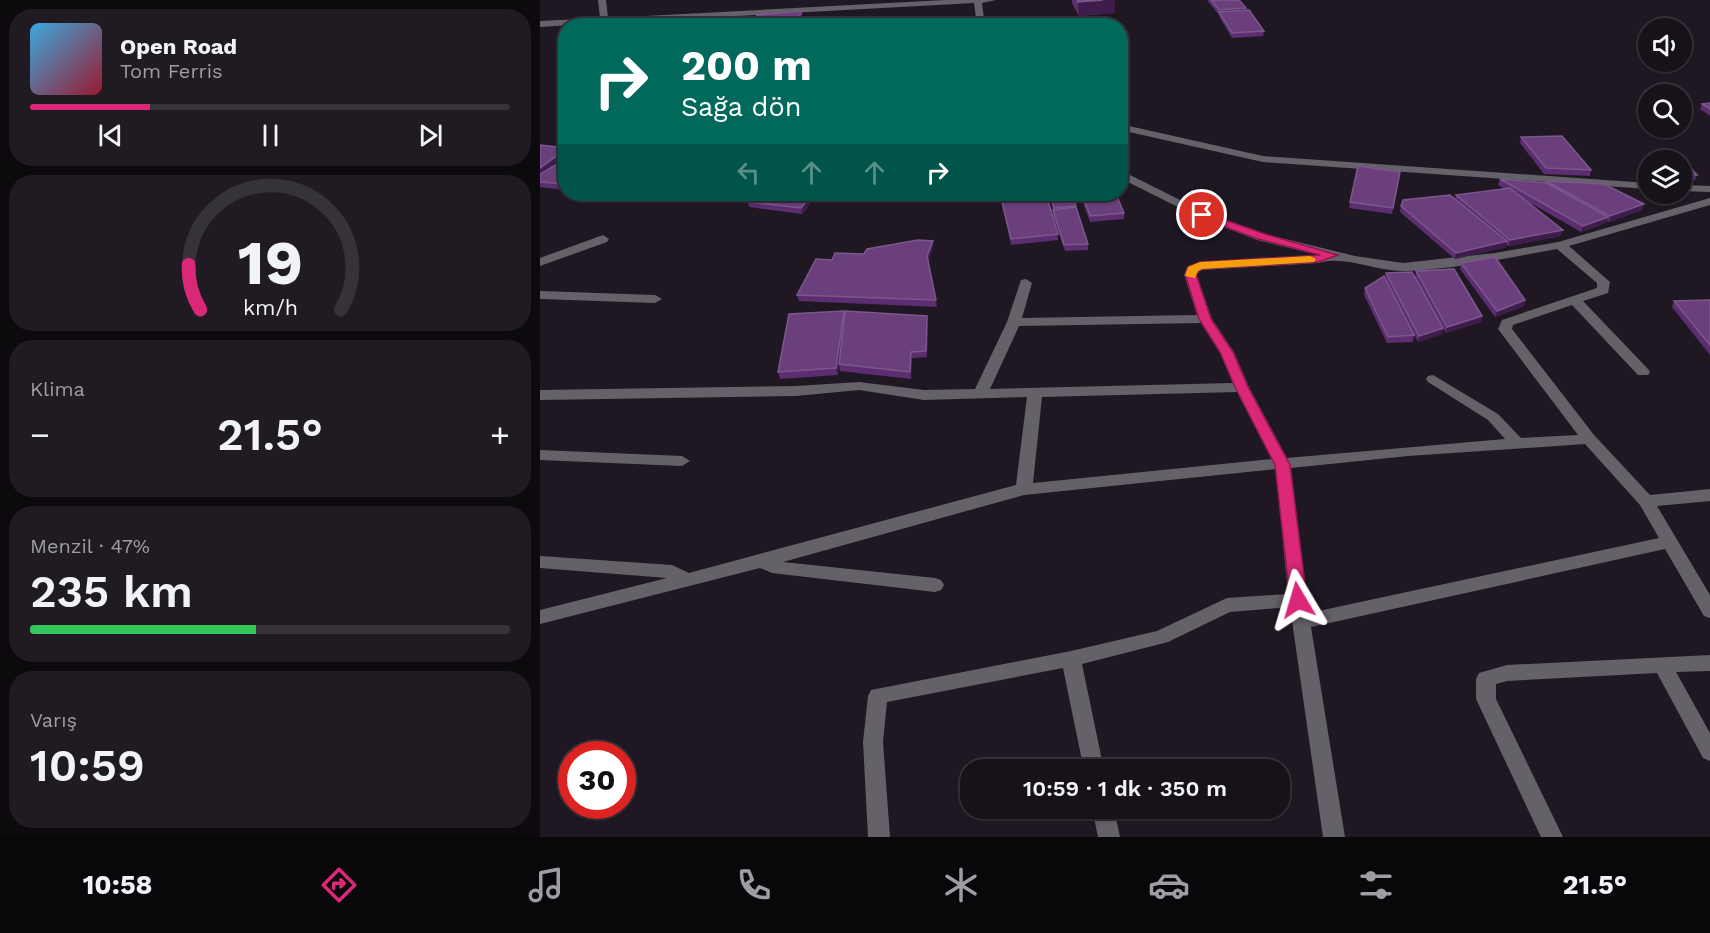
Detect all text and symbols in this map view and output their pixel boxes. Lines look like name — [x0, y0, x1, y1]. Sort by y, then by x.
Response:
map controls — [1638, 18, 1692, 204]
button: sound — [1638, 18, 1692, 72]
text: Open Road — [120, 34, 237, 59]
text: 200 m — [681, 41, 812, 90]
icon: right — [582, 42, 660, 120]
text: Tom Ferris — [120, 59, 223, 83]
button: search — [1638, 84, 1692, 138]
text: Sağa dön — [681, 91, 801, 123]
icon: previous — [94, 119, 127, 152]
icon: pause — [254, 119, 287, 152]
icon: next — [414, 119, 447, 152]
button: layers — [1638, 150, 1692, 204]
icon: left — [732, 156, 765, 189]
icon: ahead — [795, 156, 828, 189]
icon: ahead — [858, 156, 891, 189]
icon: right — [921, 156, 954, 189]
pin — [1176, 189, 1227, 240]
icon: arrive — [1185, 198, 1218, 231]
text: 19 — [237, 226, 303, 299]
text: km/h — [242, 295, 298, 320]
text: Klima — [30, 377, 85, 401]
text: 21.5° — [217, 408, 323, 461]
text: − — [30, 415, 50, 454]
text: + — [490, 415, 510, 454]
text: Menzil · 47% — [30, 534, 150, 558]
text: 235 km — [30, 565, 193, 618]
position arrow — [1266, 568, 1330, 632]
text: Varış — [30, 708, 77, 732]
text: 10:59 — [30, 739, 145, 792]
speed limit sign: 30 — [558, 741, 636, 819]
text: 10:59 · 1 dk · 350 m — [1023, 776, 1227, 801]
icon: directions — [318, 864, 360, 906]
icon: music — [525, 864, 567, 906]
icon: phone — [733, 864, 775, 906]
icon: climate — [940, 864, 982, 906]
icon: car — [1148, 864, 1190, 906]
icon: filters — [1355, 864, 1397, 906]
text: 10:58 — [83, 869, 153, 901]
text: 21.5° — [1563, 869, 1627, 901]

